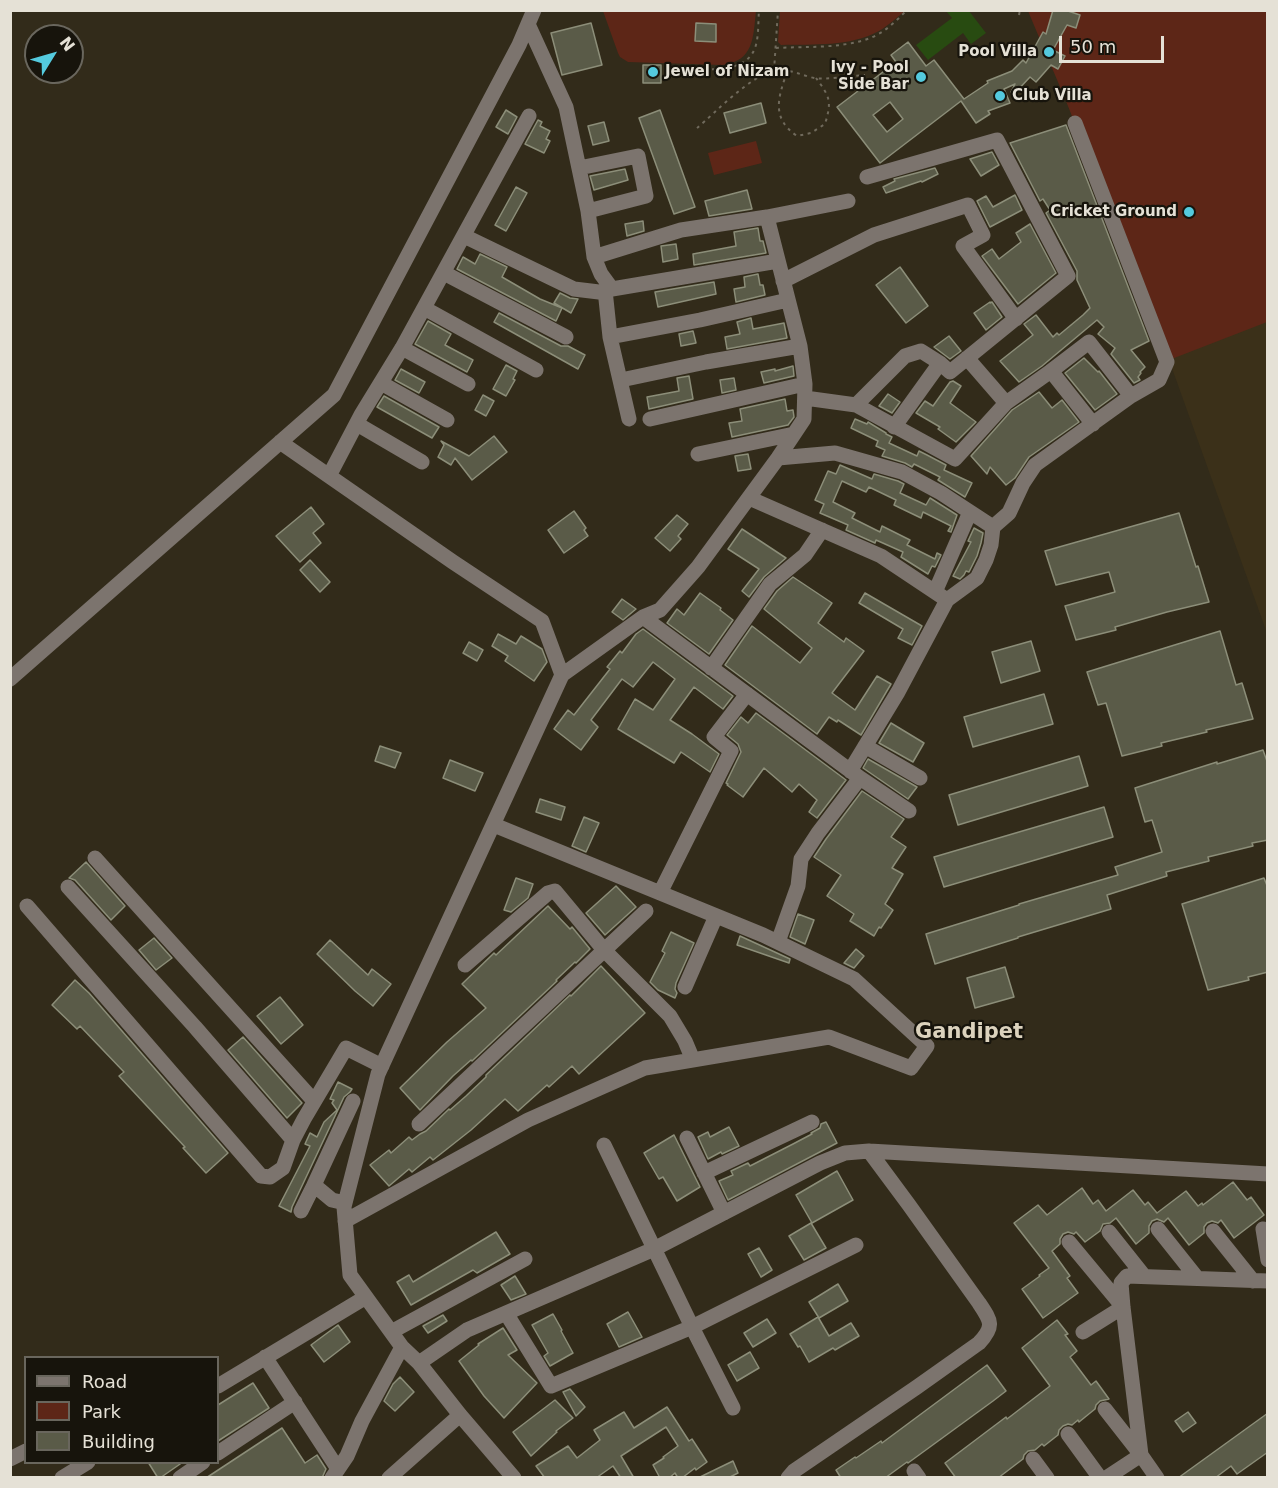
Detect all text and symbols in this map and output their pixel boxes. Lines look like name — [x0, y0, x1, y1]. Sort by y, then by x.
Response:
north arrow — [24, 24, 84, 84]
scale bar — [1062, 24, 1167, 62]
text: N — [56, 33, 79, 55]
text: 50 m — [1070, 36, 1116, 57]
place label: Pool Villa — [958, 43, 1037, 61]
marker: Pool Villa — [1042, 45, 1056, 59]
place label: Ivy - Pool Side Bar — [830, 59, 909, 94]
place label: Jewel of Nizam — [665, 63, 789, 81]
marker: Jewel of Nizam — [646, 65, 660, 79]
marker: Ivy - Pool Side Bar — [914, 70, 928, 84]
place label: Club Villa — [1012, 87, 1092, 105]
marker: Club Villa — [993, 89, 1007, 103]
place label: Cricket Ground — [1050, 203, 1177, 221]
marker: Cricket Ground — [1182, 205, 1196, 219]
district label: Gandipet — [915, 1020, 1023, 1046]
legend — [24, 1356, 219, 1464]
text: Road — [82, 1371, 127, 1392]
text: Park — [82, 1401, 121, 1422]
text: Building — [82, 1431, 155, 1452]

